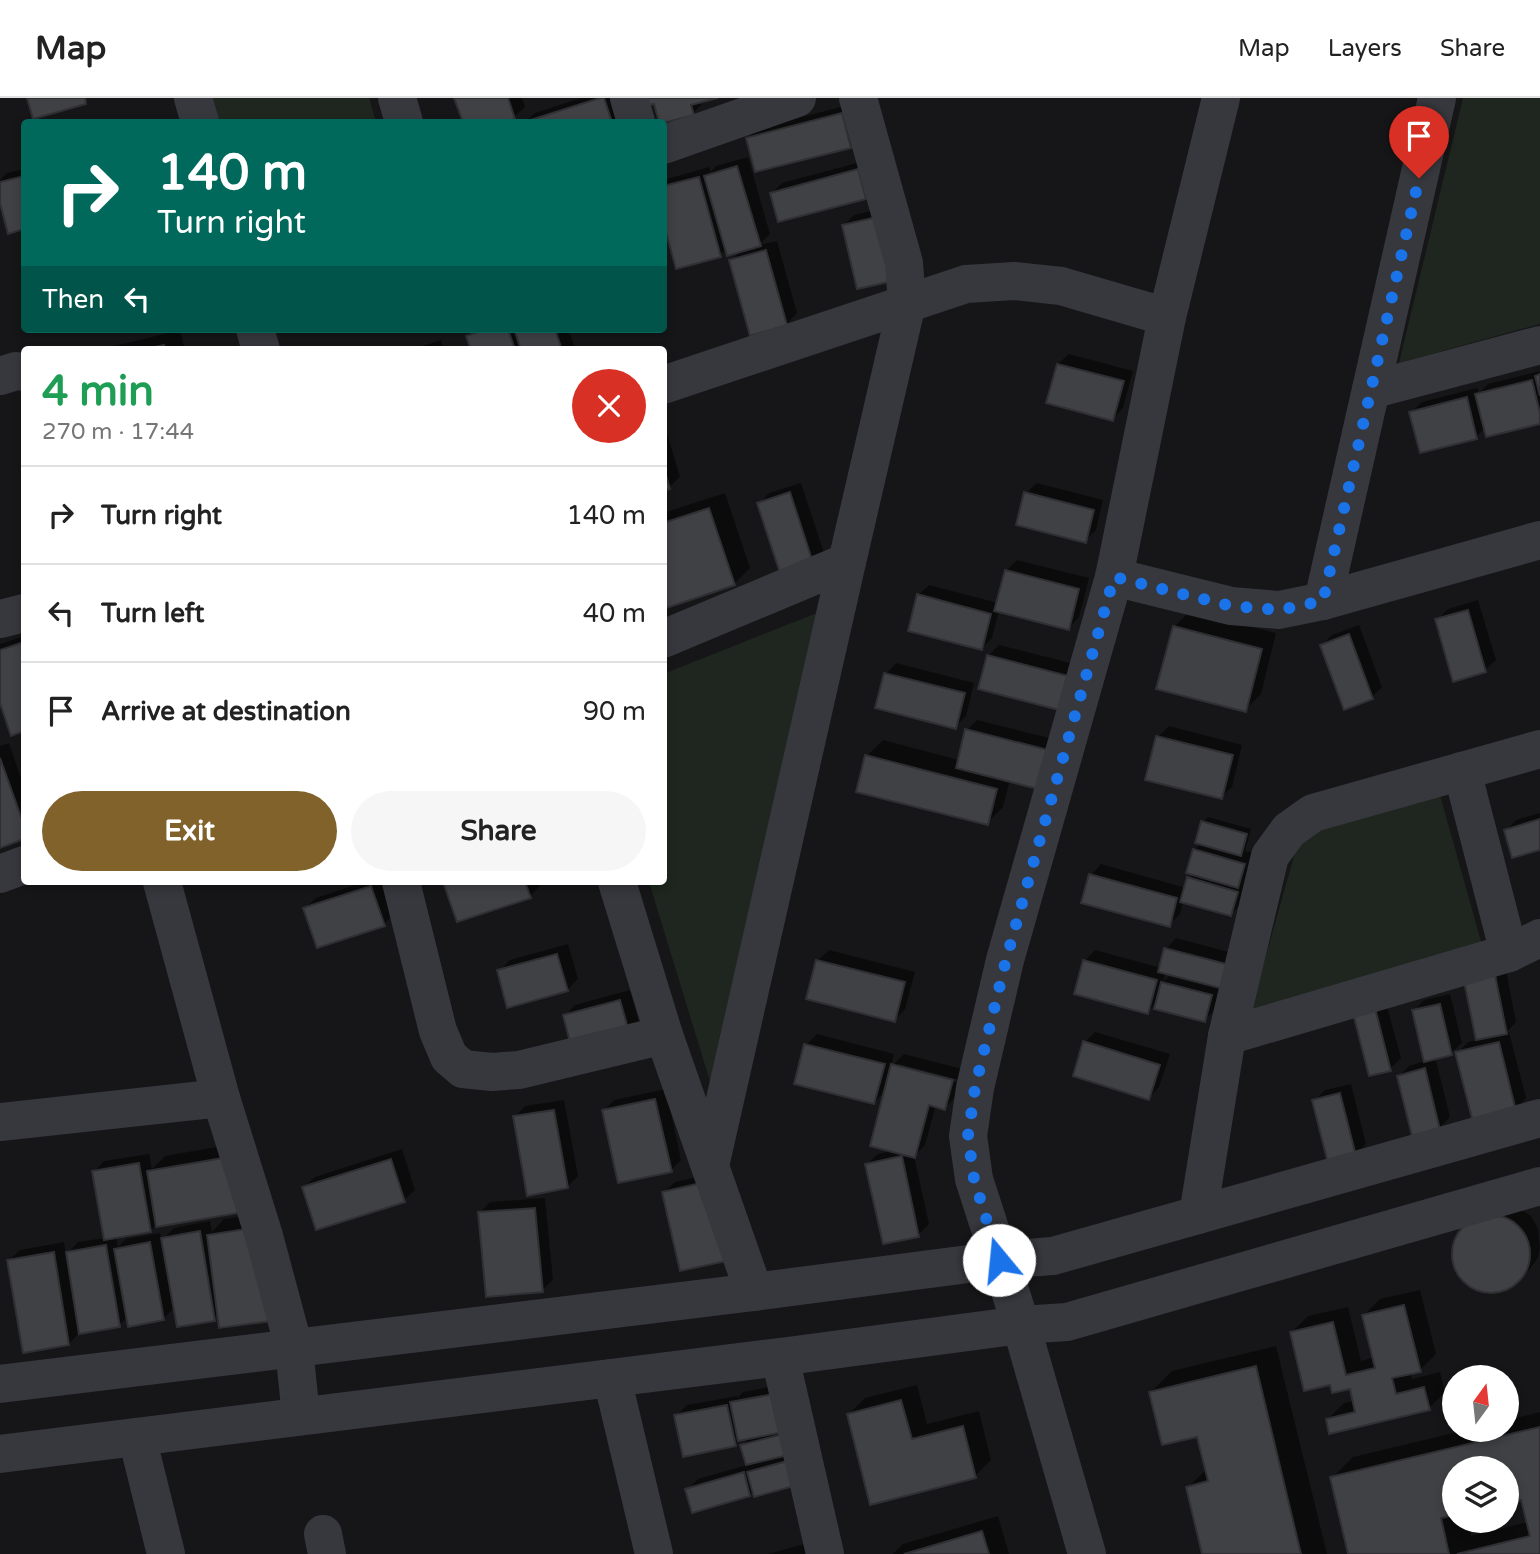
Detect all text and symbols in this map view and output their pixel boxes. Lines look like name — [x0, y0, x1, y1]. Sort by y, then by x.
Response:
text: Map — [35, 29, 106, 68]
text: Map — [1238, 34, 1290, 63]
text: Layers — [1328, 34, 1402, 63]
text: Share — [1440, 34, 1505, 63]
pin — [1389, 106, 1449, 178]
icon: arrive — [1400, 117, 1438, 155]
text: 140 m — [157, 144, 307, 203]
icon: right — [42, 147, 133, 238]
text: Turn right — [157, 204, 306, 242]
icon: left — [118, 280, 156, 318]
text: Then — [42, 284, 104, 315]
text: 4 min — [42, 366, 154, 417]
button: close — [572, 369, 646, 443]
text: 270 m · 17:44 — [42, 418, 194, 446]
icon: right — [42, 496, 80, 534]
text: Turn right — [101, 500, 222, 531]
text: 140 m — [566, 500, 646, 531]
icon: left — [42, 594, 80, 632]
text: Turn left — [101, 598, 204, 629]
text: 40 m — [583, 598, 646, 629]
icon: arrive — [42, 692, 80, 730]
text: Arrive at destination — [101, 696, 351, 727]
text: 90 m — [583, 696, 646, 727]
button: Exit — [42, 791, 337, 871]
button: Share — [351, 791, 646, 871]
position arrow — [962, 1223, 1036, 1297]
north arrow — [1442, 1365, 1519, 1442]
map controls — [1442, 1365, 1519, 1533]
button: layers — [1442, 1456, 1519, 1533]

